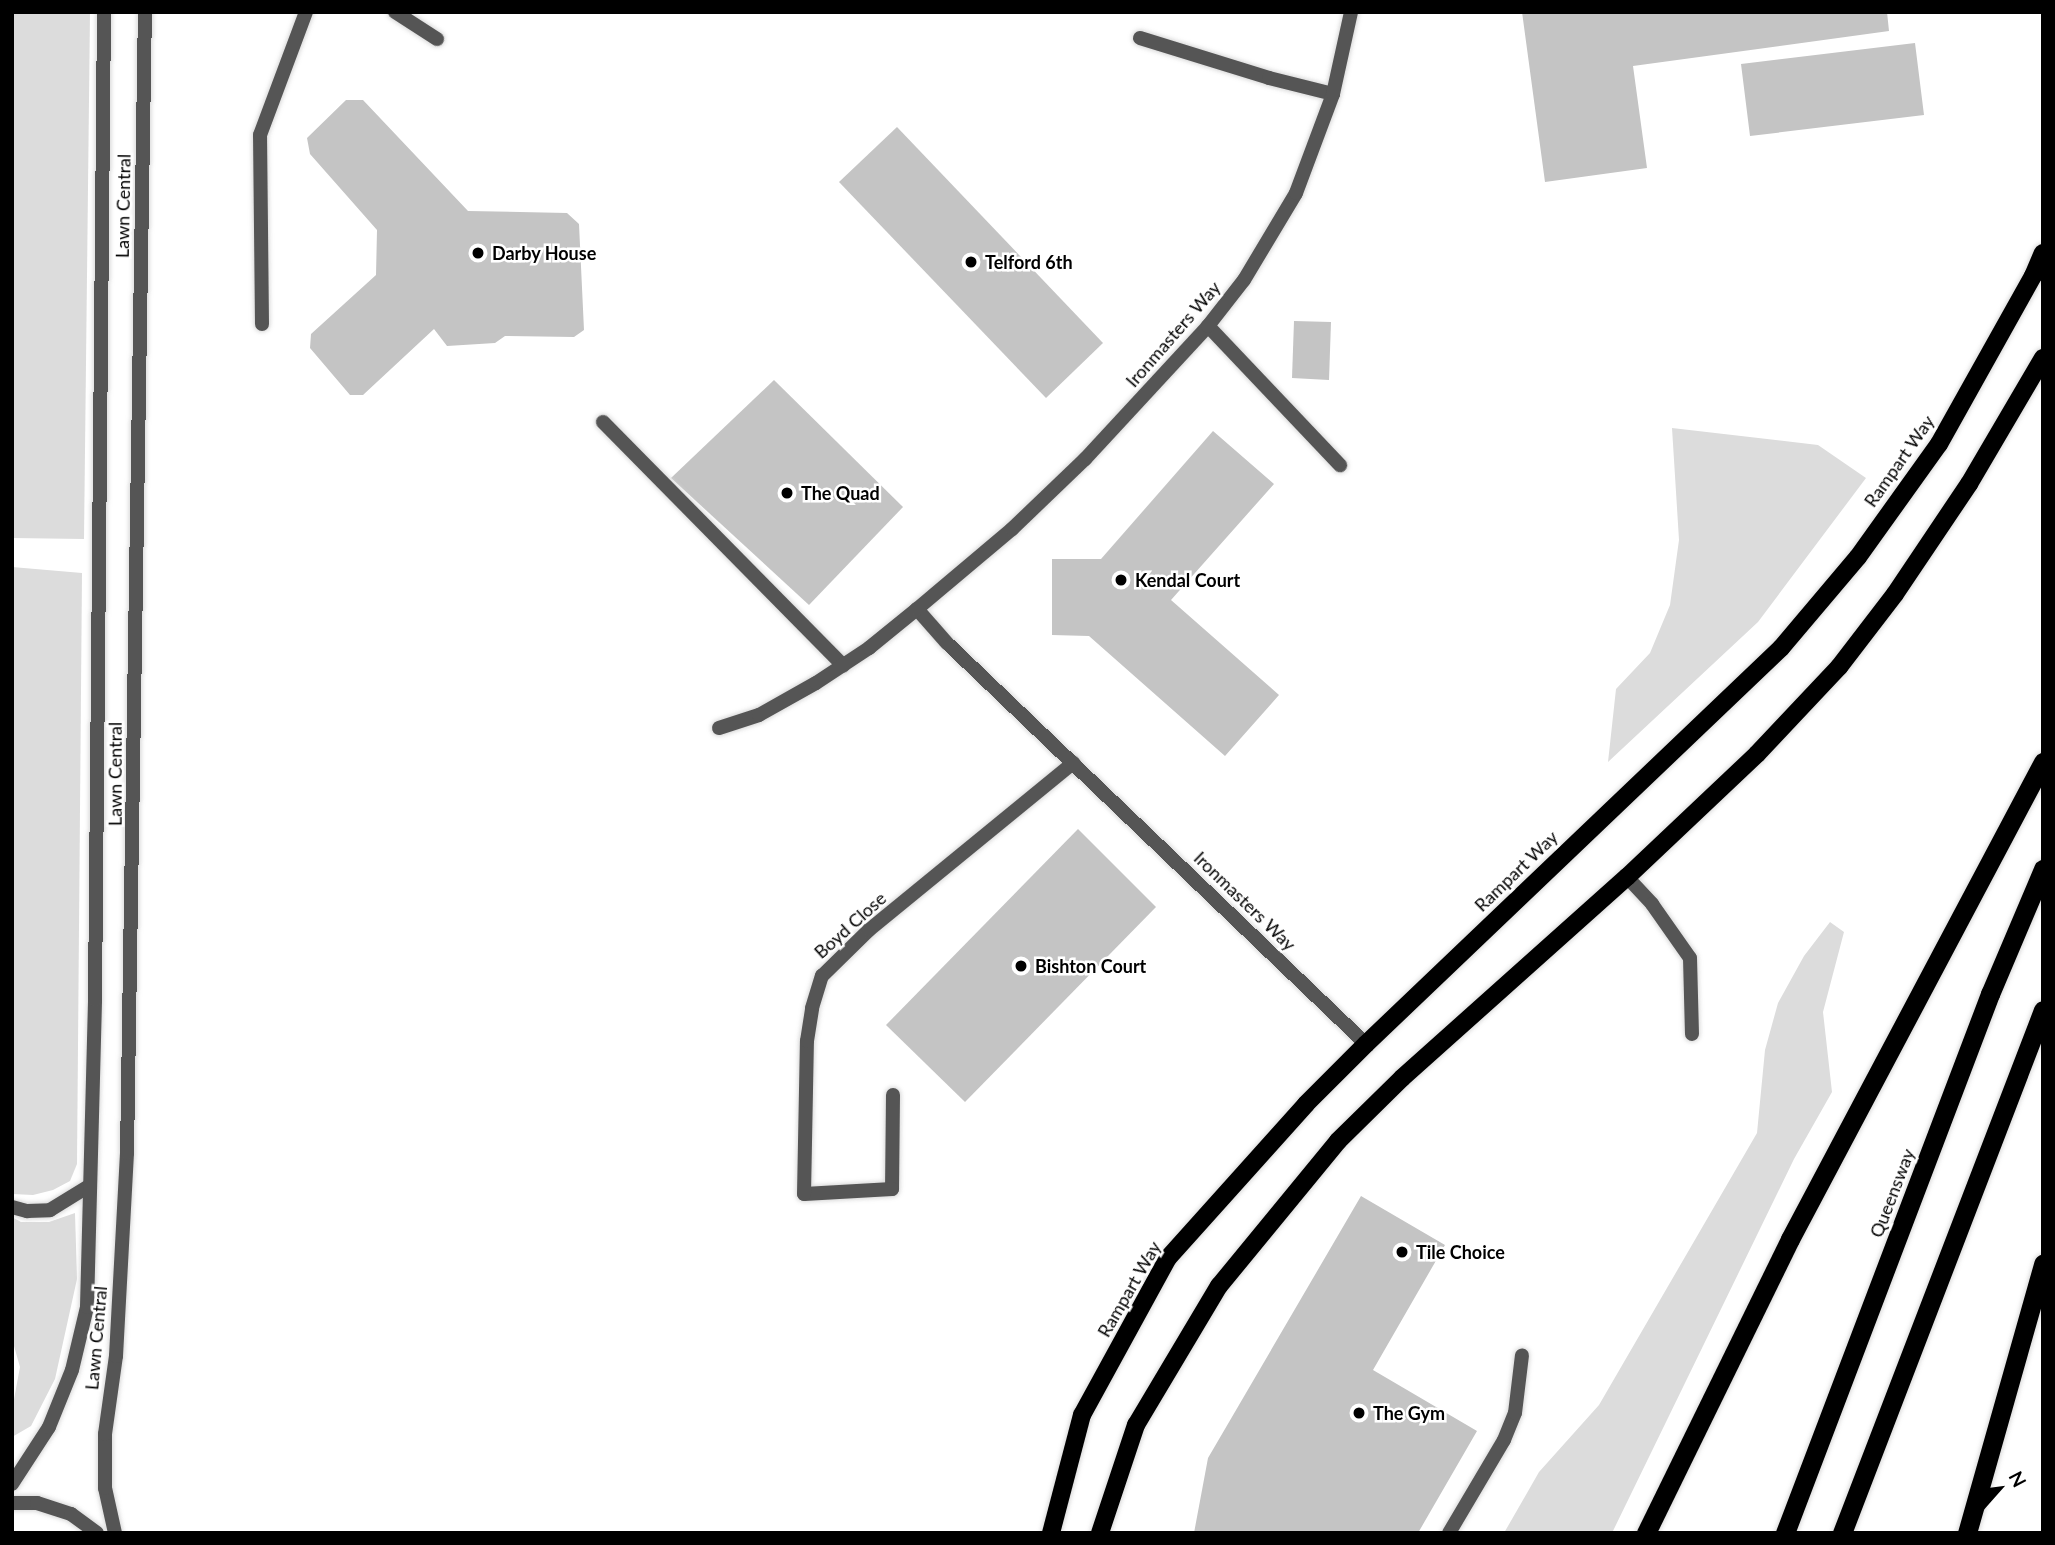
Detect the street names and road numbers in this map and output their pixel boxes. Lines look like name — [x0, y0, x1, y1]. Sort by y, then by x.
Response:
street label: Lawn Central — [111, 154, 135, 258]
street label: Ironmasters Way — [1121, 277, 1225, 391]
street label: Rampart Way — [1859, 411, 1939, 511]
street label: Lawn Central — [104, 722, 126, 826]
street label: Rampart Way — [1470, 826, 1562, 916]
street label: Ironmasters Way — [1190, 847, 1300, 955]
street label: Boyd Close — [810, 887, 890, 963]
street label: Queensway — [1865, 1146, 1919, 1240]
street label: Rampart Way — [1093, 1237, 1165, 1341]
street label: Lawn Central — [81, 1285, 111, 1391]

